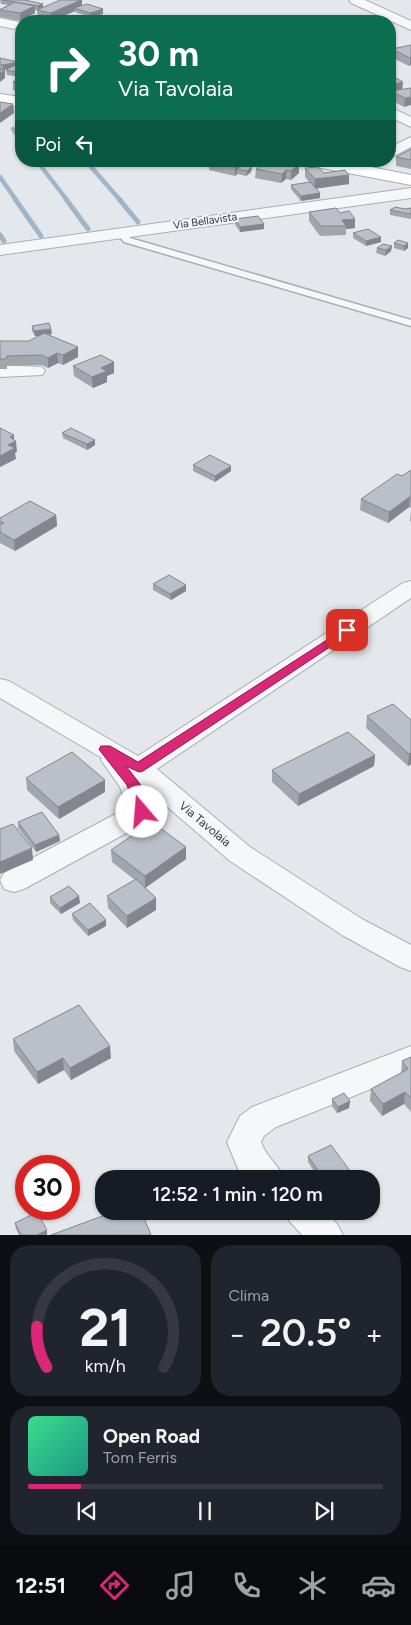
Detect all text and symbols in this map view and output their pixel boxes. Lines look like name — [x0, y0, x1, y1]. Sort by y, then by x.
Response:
text: 30 m — [118, 33, 199, 75]
icon: right — [35, 35, 100, 100]
text: Via Tavolaia — [118, 75, 233, 102]
icon: left — [71, 130, 99, 158]
text: Poi — [35, 133, 61, 156]
street label: Via Bellavista — [172, 210, 238, 232]
pin — [326, 609, 368, 651]
icon: arrive — [333, 616, 361, 644]
position arrow — [115, 785, 167, 837]
street label: Via Tavolaia — [176, 798, 234, 850]
speed limit sign: 30 — [15, 1155, 80, 1220]
text: 12:52 · 1 min · 120 m — [152, 1183, 323, 1206]
text: Clima — [229, 1286, 269, 1305]
text: 21 — [79, 1297, 131, 1359]
text: 20.5° — [260, 1310, 351, 1356]
text: − — [229, 1317, 246, 1351]
text: + — [366, 1317, 383, 1351]
text: km/h — [85, 1355, 126, 1376]
text: Open Road — [103, 1425, 200, 1448]
text: Tom Ferris — [103, 1448, 177, 1467]
icon: previous — [73, 1497, 101, 1525]
icon: pause — [191, 1497, 219, 1525]
icon: next — [310, 1497, 338, 1525]
icon: directions — [97, 1568, 132, 1603]
icon: music — [163, 1568, 198, 1603]
icon: phone — [229, 1568, 264, 1603]
icon: climate — [295, 1568, 330, 1603]
icon: car — [361, 1568, 396, 1603]
text: 12:51 — [15, 1572, 66, 1599]

